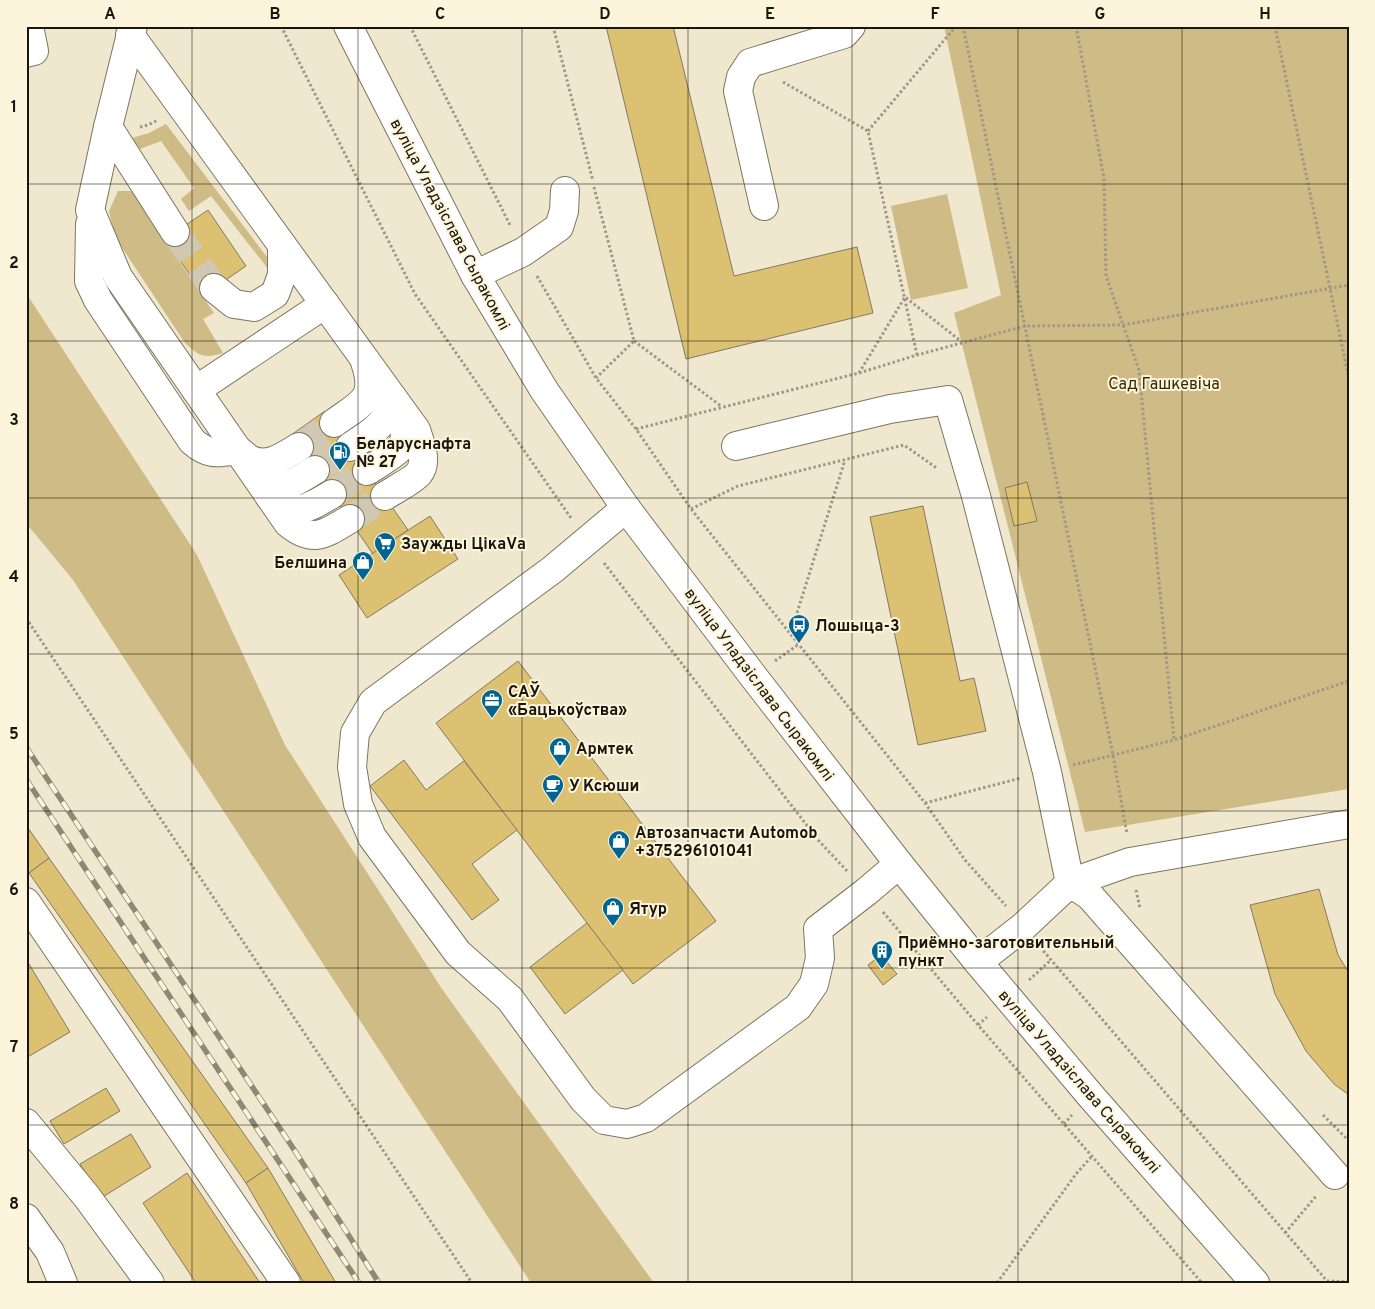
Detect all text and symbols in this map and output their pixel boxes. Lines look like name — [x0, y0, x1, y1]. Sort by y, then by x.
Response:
text: A — [104, 5, 116, 25]
text: B — [269, 5, 281, 25]
text: C — [435, 5, 445, 25]
text: D — [599, 5, 611, 25]
text: E — [765, 5, 775, 25]
text: F — [930, 5, 940, 25]
text: G — [1095, 5, 1105, 25]
text: H — [1259, 5, 1271, 25]
text: 1 — [11, 98, 17, 118]
street label: вуліца Уладзіслава Сыракомлі — [385, 116, 514, 334]
text: 2 — [9, 254, 19, 274]
park label: Сад Гашкевіча — [1108, 375, 1220, 395]
text: 3 — [9, 411, 19, 431]
place label: Беларуснафта № 27 — [356, 435, 471, 473]
fuel station icon: Беларуснафта № 27 — [328, 440, 352, 471]
supermarket icon: Заужды ЦікаVа — [373, 531, 397, 562]
place label: Заужды ЦікаVа — [401, 535, 526, 555]
shop icon: Белшина — [351, 550, 375, 581]
place label: Белшина — [274, 554, 347, 574]
text: 4 — [9, 568, 19, 588]
street label: вуліца Уладзіслава Сыракомлі — [679, 585, 838, 786]
bus stop icon: Лошыца-3 — [787, 613, 811, 644]
place label: Лошыца-3 — [815, 617, 900, 637]
place label: САЎ «Бацькоўства» — [508, 681, 627, 721]
office icon: САЎ «Бацькоўства» — [480, 688, 504, 719]
text: 5 — [9, 725, 19, 745]
shop icon: Армтек — [548, 736, 572, 767]
place label: Армтек — [576, 740, 634, 760]
cafe icon: У Ксюши — [541, 773, 565, 804]
place label: У Ксюши — [569, 777, 639, 797]
place label: Автозапчасти Automob +375296101041 — [635, 824, 817, 862]
shop icon: Автозапчасти Automob +375296101041 — [607, 829, 631, 860]
text: 6 — [9, 881, 19, 901]
shop icon: Ятур — [601, 896, 625, 927]
place label: Ятур — [629, 900, 667, 920]
place label: Приёмно-заготовительный пункт — [898, 934, 1114, 972]
building icon: Приёмно-заготовительный пункт — [870, 939, 894, 970]
street label: вуліца Уладзіслава Сыракомлі — [993, 986, 1164, 1178]
text: 7 — [10, 1038, 18, 1058]
text: 8 — [9, 1195, 19, 1215]

